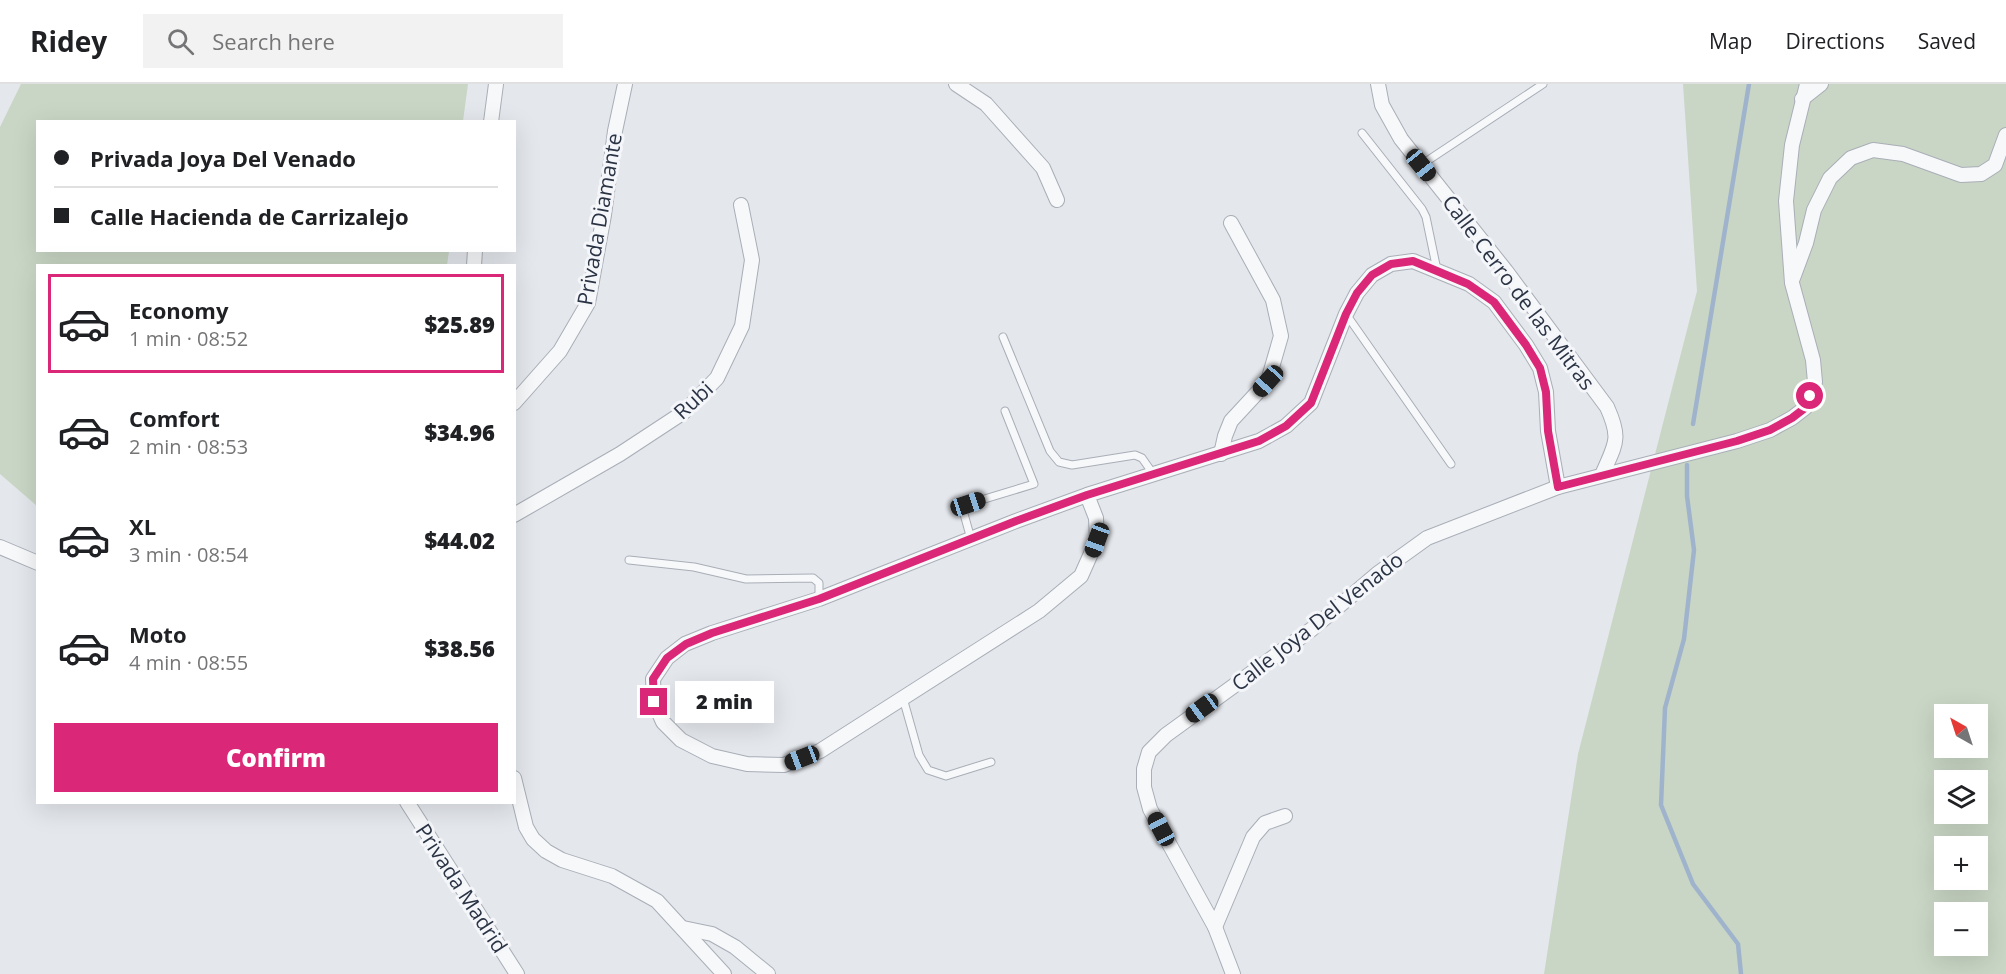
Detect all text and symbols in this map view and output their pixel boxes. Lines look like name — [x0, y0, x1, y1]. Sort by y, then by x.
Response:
search box — [143, 14, 563, 68]
text: Ridey — [30, 22, 107, 60]
icon: search — [164, 25, 197, 58]
text: Search here — [212, 26, 335, 56]
text: Map — [1709, 27, 1752, 55]
text: Directions — [1785, 27, 1885, 55]
text: Saved — [1918, 27, 1976, 55]
street label: Privada Diamante — [570, 131, 628, 307]
text: Privada Joya Del Venado — [90, 143, 356, 173]
car — [1403, 145, 1439, 185]
street label: Calle Cerro de las Mitras — [1436, 189, 1602, 395]
text: Calle Hacienda de Carrizalejo — [90, 201, 409, 231]
text: Economy — [129, 295, 228, 325]
icon: car — [57, 297, 111, 351]
text: $25.89 — [424, 309, 495, 339]
text: 1 min · 08:52 — [129, 325, 248, 352]
car — [1249, 362, 1287, 400]
street label: Rubi — [667, 375, 719, 425]
route start — [1796, 382, 1823, 409]
text: Comfort — [129, 403, 220, 433]
icon: car — [57, 405, 111, 459]
text: $34.96 — [424, 417, 495, 447]
text: 2 min · 08:53 — [129, 433, 248, 460]
car — [948, 490, 988, 518]
text: XL — [129, 511, 156, 541]
icon: car — [57, 513, 111, 567]
car — [1082, 520, 1112, 560]
text: $44.02 — [424, 525, 495, 555]
text: 3 min · 08:54 — [129, 541, 248, 568]
street label: Calle Joya Del Venado — [1225, 545, 1409, 697]
text: Moto — [129, 619, 187, 649]
icon: car — [57, 621, 111, 675]
text: $38.56 — [424, 633, 495, 663]
text: 4 min · 08:55 — [129, 649, 248, 676]
callout: 2 min — [675, 681, 774, 723]
route end — [640, 688, 667, 715]
text: 2 min — [696, 688, 753, 715]
car — [1182, 690, 1222, 726]
north arrow — [1934, 704, 1988, 758]
map controls — [1934, 704, 1988, 956]
button: Confirm — [54, 723, 498, 792]
car — [782, 743, 822, 773]
button: layers — [1934, 770, 1988, 824]
car — [1145, 809, 1177, 849]
street label: Privada Madrid — [410, 818, 514, 958]
button: + — [1934, 836, 1988, 890]
button: − — [1934, 902, 1988, 956]

